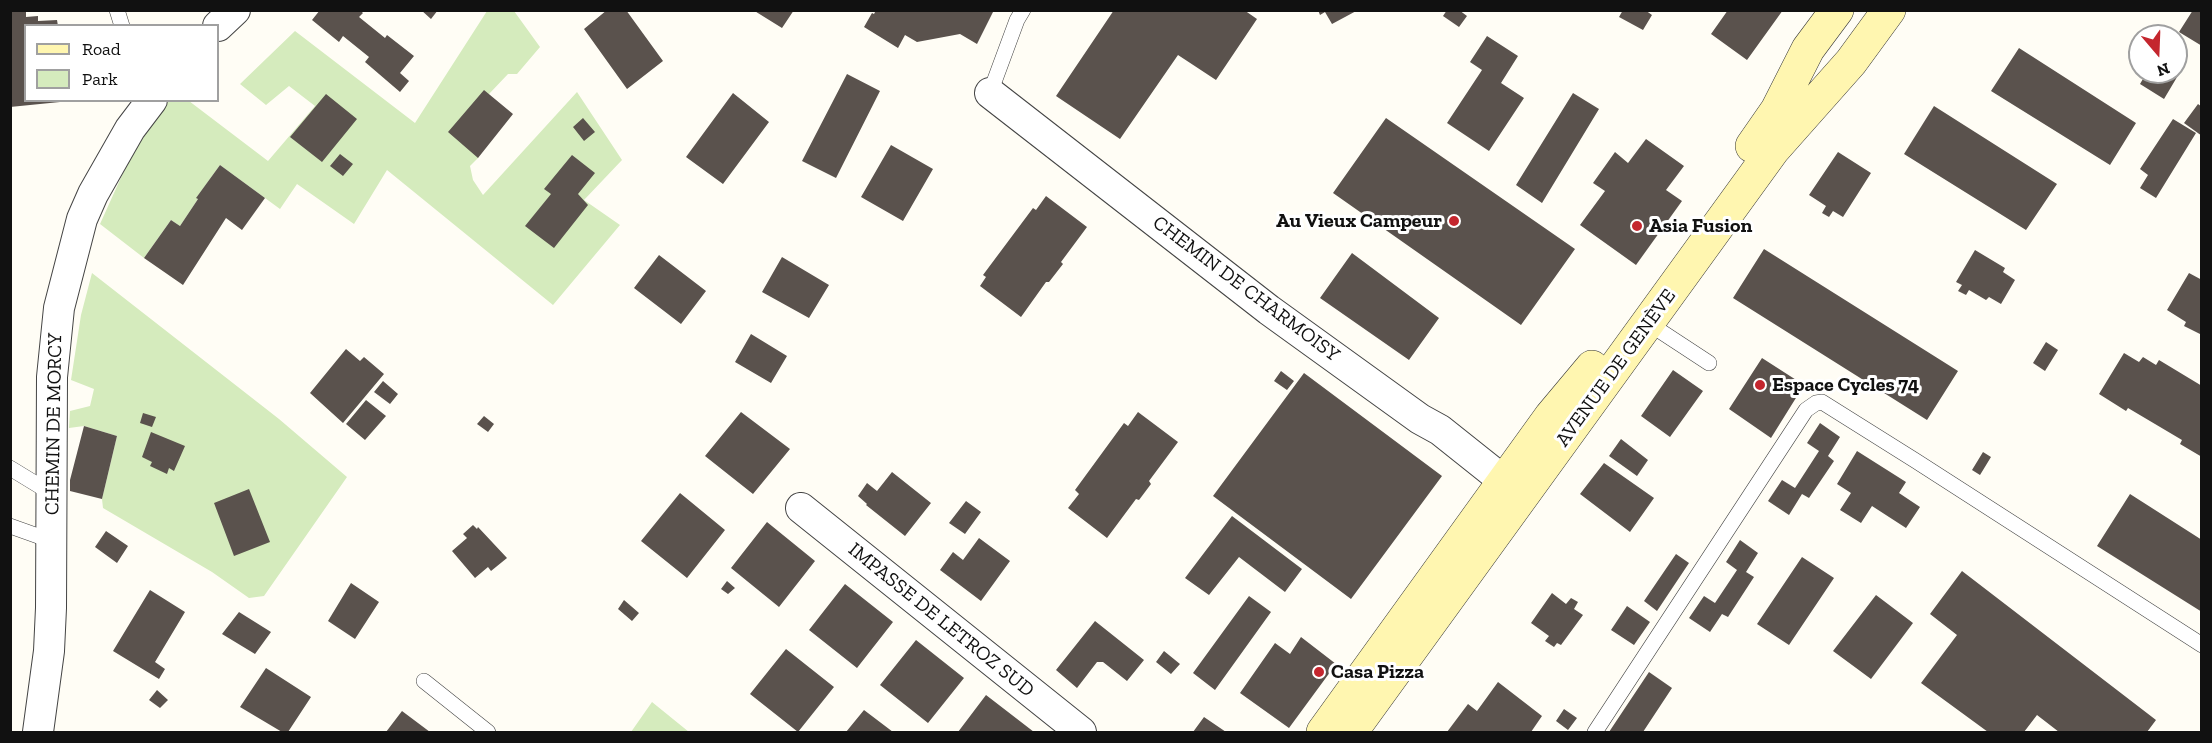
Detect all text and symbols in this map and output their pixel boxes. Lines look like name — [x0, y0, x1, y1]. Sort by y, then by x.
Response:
legend — [24, 24, 219, 102]
north arrow — [2128, 24, 2188, 84]
text: Road — [82, 38, 121, 60]
text: N — [2155, 59, 2172, 81]
text: Park — [82, 68, 118, 90]
place label: Au Vieux Campeur — [1276, 209, 1442, 233]
street label: CHEMIN DE CHARMOISY — [1148, 211, 1344, 367]
marker: Au Vieux Campeur — [1447, 214, 1461, 228]
place label: Asia Fusion — [1649, 214, 1752, 238]
marker: Asia Fusion — [1630, 219, 1644, 233]
street label: AVENUE DE GENÈVE — [1551, 285, 1681, 451]
street label: CHEMIN DE MORCY — [40, 333, 68, 515]
place label: Espace Cycles 74 — [1772, 373, 1919, 397]
marker: Espace Cycles 74 — [1753, 378, 1767, 392]
street label: IMPASSE DE LETROZ SUD — [843, 538, 1039, 702]
place label: Casa Pizza — [1331, 660, 1424, 684]
marker: Casa Pizza — [1312, 665, 1326, 679]

